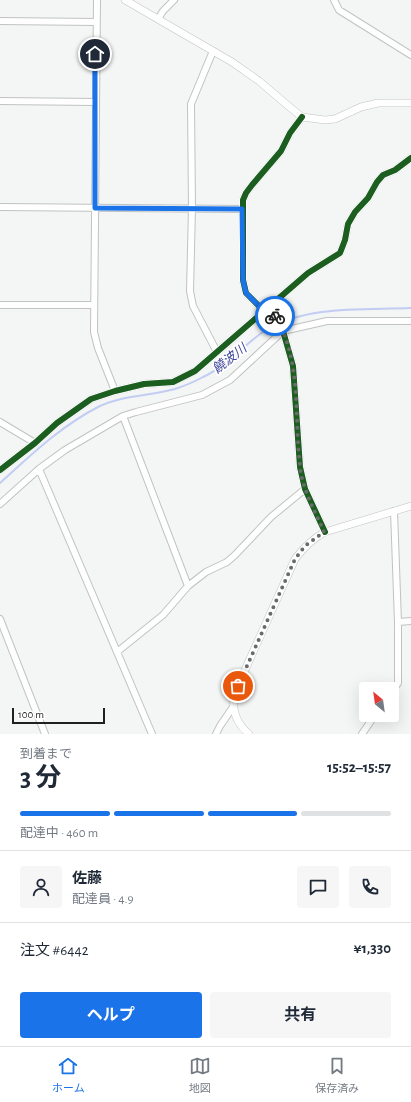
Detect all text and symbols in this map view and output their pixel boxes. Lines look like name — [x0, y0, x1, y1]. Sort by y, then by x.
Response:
pin — [78, 37, 112, 71]
icon: home — [84, 43, 106, 65]
courier — [255, 296, 295, 336]
icon: bike — [264, 305, 286, 327]
water label: 饒波川 — [210, 340, 251, 376]
pin — [221, 669, 255, 703]
icon: bag — [227, 675, 249, 697]
north arrow — [359, 682, 399, 722]
map controls — [359, 682, 399, 722]
scale bar — [12, 706, 105, 725]
text: 100 m — [18, 709, 44, 720]
text: 到着まで — [20, 748, 72, 761]
text: 15:52–15:57 — [327, 760, 391, 775]
text: 3 分 — [20, 765, 61, 791]
text: 配達中 · 460 m — [20, 827, 98, 840]
button: person — [20, 866, 62, 908]
button: chat — [297, 866, 339, 908]
button: phone — [349, 866, 391, 908]
text: 佐藤 — [72, 871, 102, 886]
text: 配達員 · 4.9 — [72, 893, 134, 906]
text: ¥1,330 — [354, 941, 391, 956]
text: 注文 #6442 — [20, 943, 89, 958]
button: ヘルプ — [20, 992, 202, 1038]
button: 共有 — [210, 992, 391, 1038]
tab: ホーム — [52, 1055, 85, 1095]
tab: 地図 — [189, 1055, 211, 1095]
tab: 保存済み — [315, 1055, 359, 1095]

